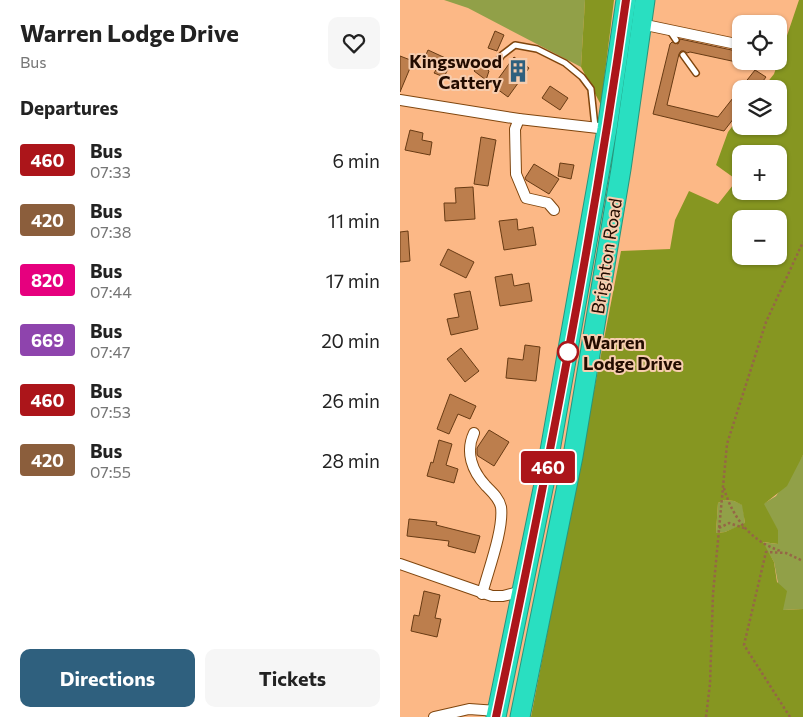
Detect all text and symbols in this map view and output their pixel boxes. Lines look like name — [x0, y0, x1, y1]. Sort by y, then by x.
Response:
map controls — [732, 15, 787, 265]
button: locate — [732, 15, 787, 70]
button: heart — [328, 17, 380, 69]
text: Warren Lodge Drive — [20, 18, 239, 47]
place label: Kingswood Cattery — [409, 50, 502, 93]
text: Bus — [20, 52, 47, 71]
building icon: Kingswood Cattery — [505, 58, 531, 84]
button: layers — [732, 80, 787, 135]
text: Departures — [20, 96, 118, 119]
text: Bus — [90, 139, 122, 162]
button: + — [732, 145, 787, 200]
text: 460 — [30, 149, 65, 171]
text: 6 min — [332, 149, 380, 172]
text: 07:33 — [90, 162, 131, 181]
street label: Brighton Road — [586, 196, 626, 316]
text: Bus — [90, 199, 122, 222]
text: 420 — [31, 209, 64, 231]
text: 11 min — [328, 209, 380, 232]
button: − — [732, 210, 787, 265]
text: 07:38 — [90, 222, 131, 241]
text: Bus — [90, 259, 122, 282]
text: 820 — [31, 269, 64, 291]
text: 17 min — [326, 269, 380, 292]
text: 07:44 — [90, 282, 132, 301]
text: Bus — [90, 319, 122, 342]
text: 669 — [31, 329, 64, 351]
text: 20 min — [321, 329, 380, 352]
place label: Warren Lodge Drive — [583, 331, 682, 374]
marker: Warren Lodge Drive — [557, 341, 579, 363]
text: 07:47 — [90, 342, 130, 361]
text: Bus — [90, 379, 122, 402]
text: 460 — [30, 389, 65, 411]
text: 26 min — [322, 389, 380, 412]
text: 07:53 — [90, 402, 131, 421]
text: Bus — [90, 439, 122, 462]
text: 420 — [31, 449, 64, 471]
text: 28 min — [322, 449, 380, 472]
line badge: 460 — [519, 451, 577, 483]
text: 460 — [531, 456, 565, 478]
text: 07:55 — [90, 462, 131, 481]
button: Directions — [20, 649, 195, 707]
button: Tickets — [205, 649, 380, 707]

